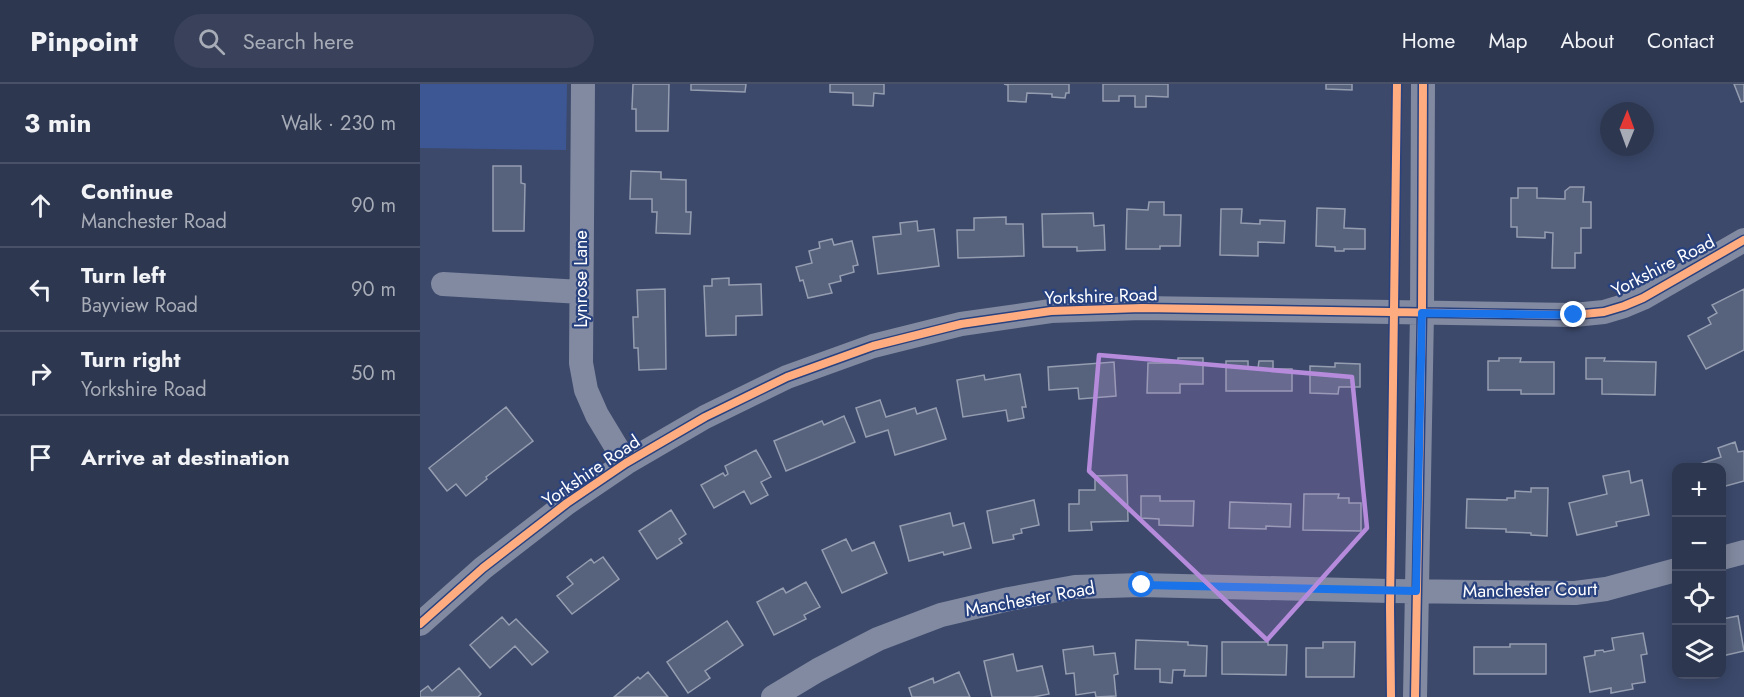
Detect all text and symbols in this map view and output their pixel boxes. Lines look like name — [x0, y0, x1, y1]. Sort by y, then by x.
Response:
search box — [174, 14, 594, 68]
text: Pinpoint — [30, 21, 138, 62]
icon: search — [195, 25, 228, 58]
text: Search here — [243, 25, 354, 57]
text: Home — [1402, 26, 1455, 56]
text: Map — [1488, 26, 1528, 56]
text: About — [1561, 26, 1614, 56]
text: Contact — [1647, 26, 1714, 56]
north arrow — [1600, 102, 1654, 156]
text: 3 min — [24, 104, 91, 142]
text: Walk · 230 m — [281, 109, 396, 138]
text: Continue — [81, 175, 173, 207]
icon: ahead — [24, 189, 57, 222]
text: 90 m — [351, 191, 396, 220]
text: Manchester Road — [81, 207, 227, 236]
street label: Yorkshire Road — [1607, 229, 1719, 303]
street label: Lynrose Lane — [568, 230, 594, 328]
text: Turn left — [81, 259, 166, 291]
icon: left — [24, 273, 57, 306]
text: 90 m — [351, 275, 396, 304]
street label: Yorkshire Road — [1044, 281, 1158, 311]
text: Bayview Road — [81, 291, 198, 320]
route end — [1560, 301, 1586, 327]
text: Turn right — [81, 343, 181, 375]
icon: right — [24, 357, 57, 390]
text: 50 m — [351, 359, 396, 388]
text: Yorkshire Road — [81, 375, 207, 404]
street label: Yorkshire Road — [537, 429, 645, 513]
icon: arrive — [24, 441, 57, 474]
text: Arrive at destination — [81, 441, 290, 473]
map controls — [1672, 463, 1726, 679]
button: + — [1672, 463, 1726, 517]
button: − — [1672, 517, 1726, 571]
route start — [1128, 571, 1154, 597]
button: locate — [1672, 571, 1726, 625]
street label: Manchester Road — [963, 575, 1097, 623]
street label: Manchester Court — [1463, 576, 1598, 604]
button: layers — [1672, 625, 1726, 679]

